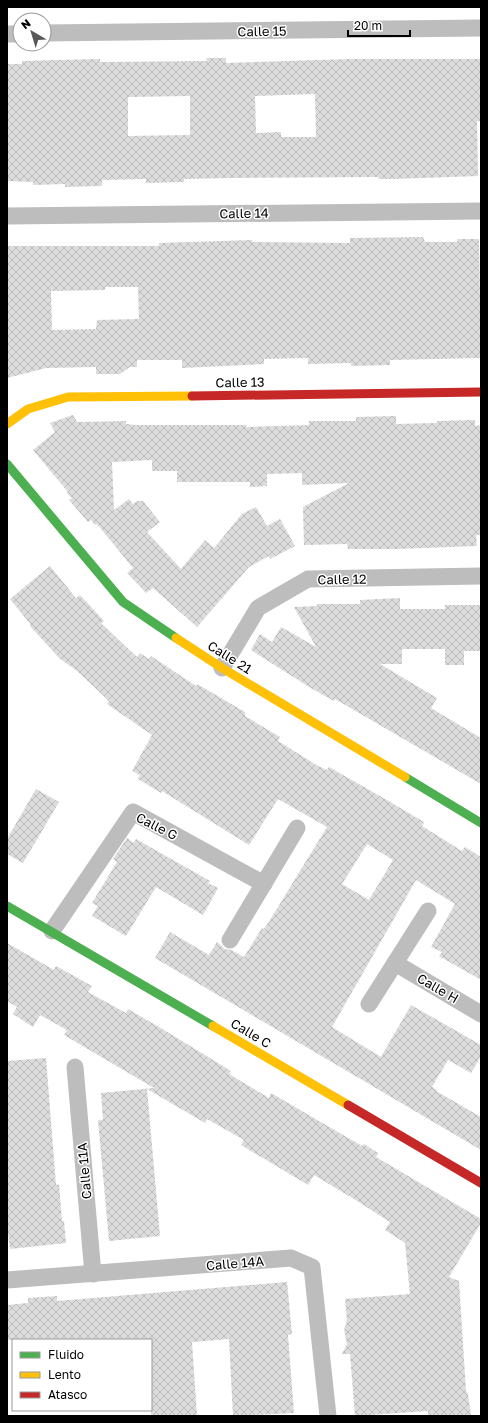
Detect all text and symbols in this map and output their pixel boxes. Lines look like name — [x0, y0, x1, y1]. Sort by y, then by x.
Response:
north arrow — [12, 12, 52, 52]
scale bar — [348, 12, 410, 38]
text: N — [18, 16, 33, 31]
text: 20 m — [354, 18, 382, 33]
street label: Calle 15 — [237, 23, 287, 39]
street label: Calle 14 — [219, 205, 269, 221]
street label: Calle 13 — [215, 374, 265, 390]
street label: Calle 12 — [317, 571, 367, 587]
street label: Calle 21 — [205, 637, 255, 677]
street label: Calle G — [134, 809, 180, 843]
street label: Calle H — [414, 970, 462, 1006]
street label: Calle C — [228, 1015, 274, 1051]
street label: Calle 11A — [74, 1142, 94, 1200]
street label: Calle 14A — [205, 1252, 265, 1274]
legend — [12, 1339, 152, 1411]
text: Fluido — [48, 1347, 84, 1362]
text: Lento — [48, 1367, 81, 1382]
text: Atasco — [48, 1387, 87, 1402]

